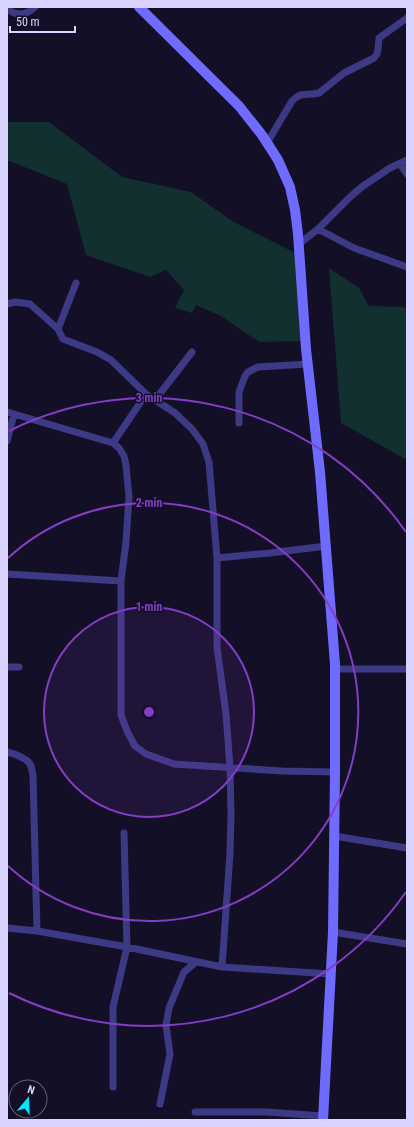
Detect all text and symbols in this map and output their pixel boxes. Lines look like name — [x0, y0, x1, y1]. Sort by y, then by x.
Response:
scale bar — [10, 8, 75, 34]
text: 50 m — [16, 15, 40, 29]
text: 3 min — [136, 391, 162, 405]
text: 2 min — [136, 496, 162, 510]
text: 1 min — [136, 600, 162, 614]
centre of rings — [142, 705, 156, 719]
north arrow — [8, 1079, 48, 1119]
text: N — [26, 1083, 37, 1097]

